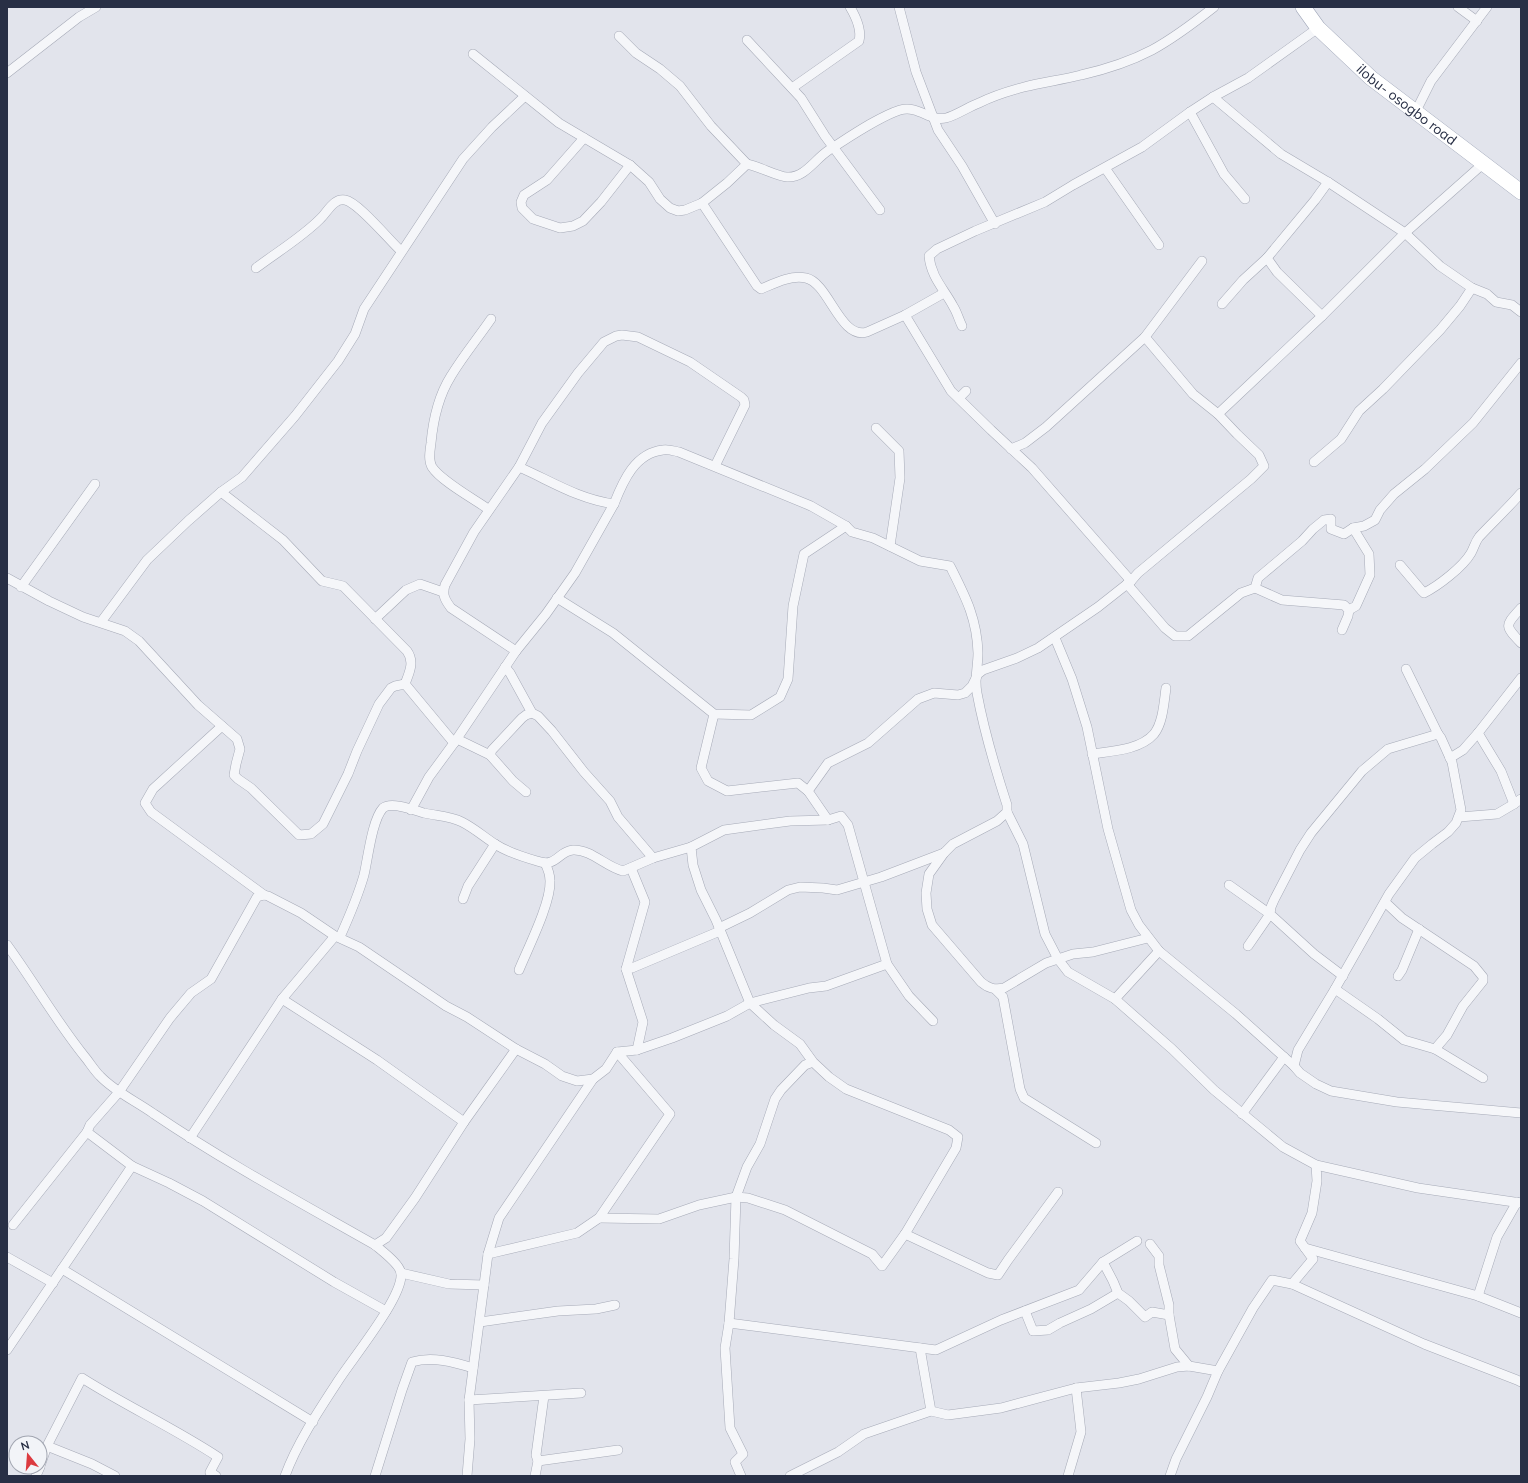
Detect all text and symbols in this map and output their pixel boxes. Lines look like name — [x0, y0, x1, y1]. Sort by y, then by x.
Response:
street label: ilobu- osogbo road — [1353, 60, 1460, 149]
north arrow — [8, 1435, 48, 1475]
text: N — [19, 1438, 31, 1453]

